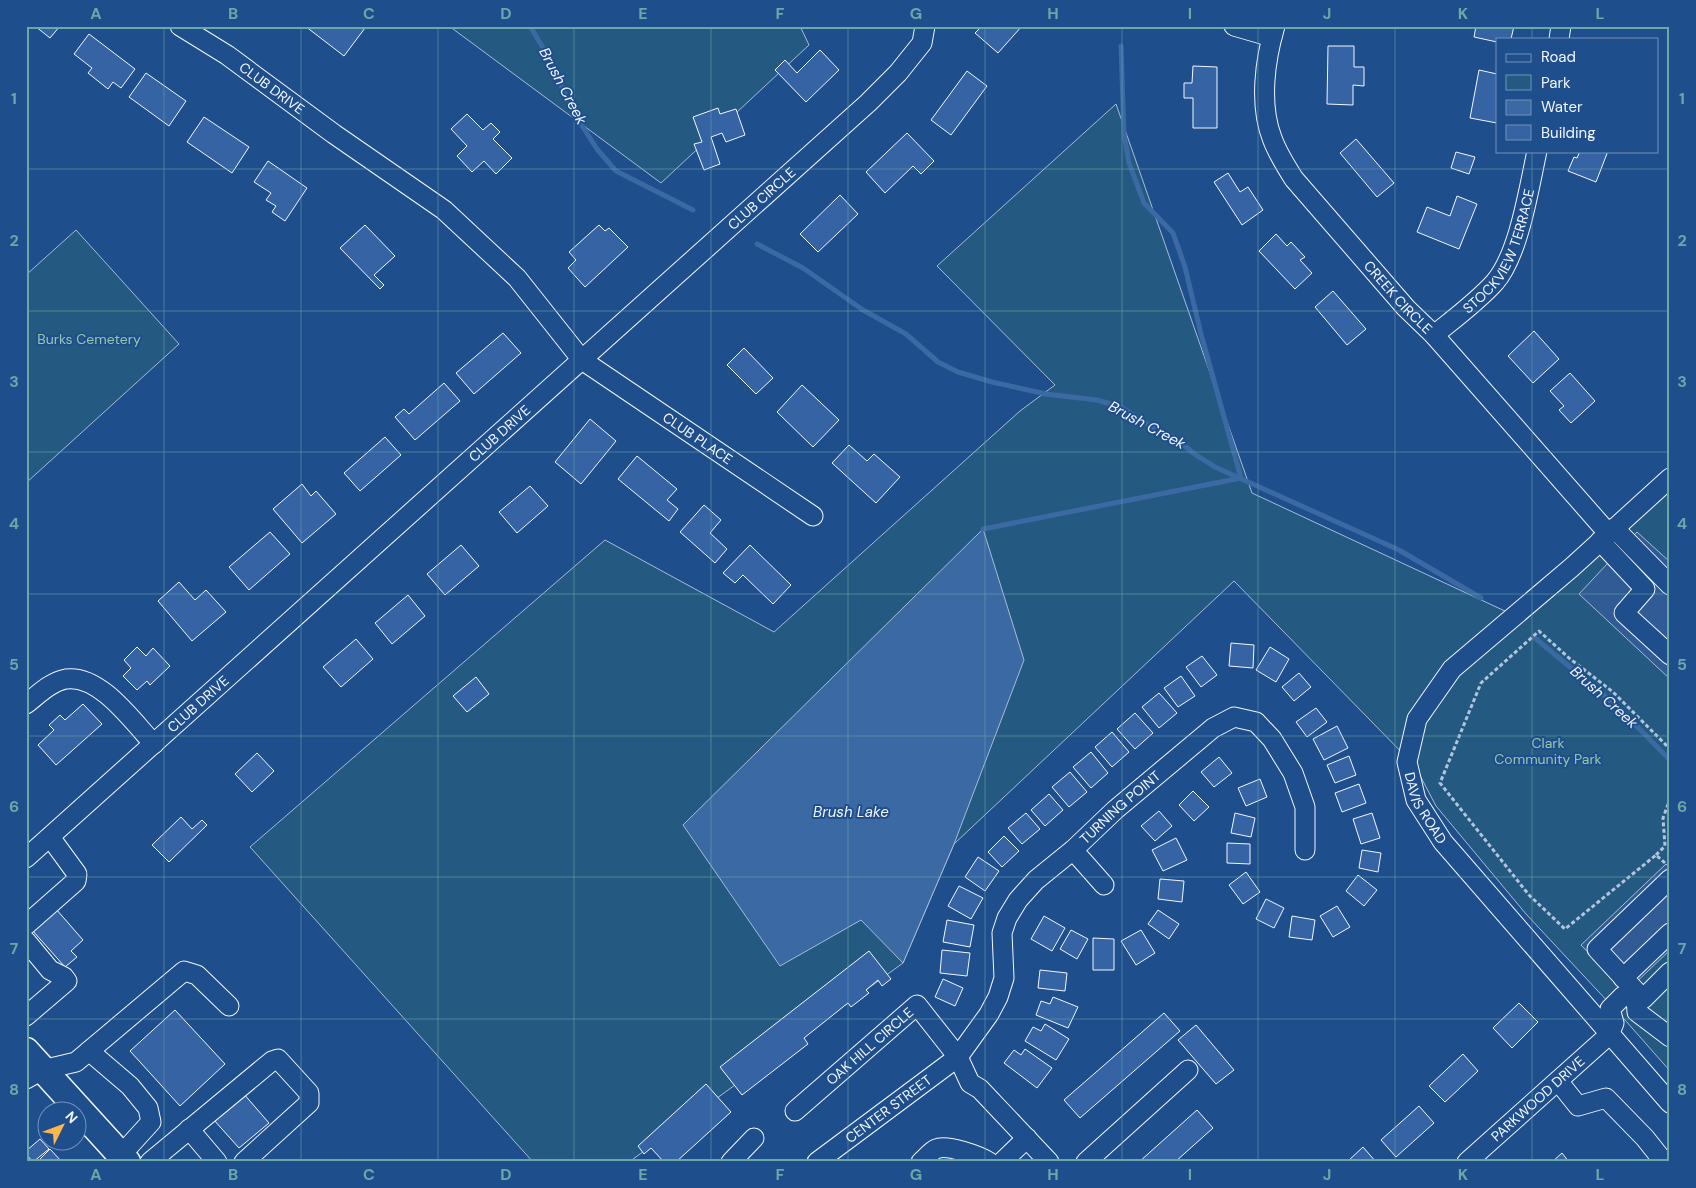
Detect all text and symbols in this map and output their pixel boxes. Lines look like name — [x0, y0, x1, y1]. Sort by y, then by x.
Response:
text: A — [90, 3, 102, 24]
text: B — [228, 3, 238, 24]
text: C — [363, 3, 375, 24]
text: D — [500, 3, 512, 24]
text: E — [638, 3, 648, 24]
text: F — [776, 3, 785, 24]
text: G — [910, 3, 922, 24]
text: H — [1047, 3, 1059, 24]
text: I — [1188, 3, 1192, 24]
text: J — [1323, 3, 1331, 24]
text: K — [1458, 3, 1469, 24]
text: L — [1596, 3, 1605, 24]
legend — [1496, 38, 1658, 152]
water label: Brush Creek — [534, 44, 592, 128]
text: Road — [1541, 47, 1576, 67]
street label: CLUB DRIVE — [236, 58, 308, 118]
text: Park — [1541, 73, 1571, 93]
text: 1 — [11, 88, 17, 109]
text: 1 — [1679, 88, 1685, 109]
text: Water — [1541, 97, 1583, 117]
text: Building — [1541, 123, 1596, 143]
street label: CLUB CIRCLE — [724, 163, 799, 234]
street label: STOCKVIEW TERRACE — [1459, 187, 1538, 317]
text: 2 — [9, 230, 19, 251]
text: 2 — [1677, 230, 1687, 251]
street label: CREEK CIRCLE — [1360, 257, 1436, 338]
park label: Burks Cemetery — [37, 330, 141, 348]
text: 3 — [9, 371, 19, 392]
text: 3 — [1677, 371, 1687, 392]
water label: Brush Creek — [1105, 396, 1189, 454]
street label: CLUB DRIVE — [465, 401, 534, 466]
street label: CLUB PLACE — [659, 408, 736, 468]
text: 4 — [9, 513, 19, 534]
text: 4 — [1677, 513, 1687, 534]
text: 5 — [9, 654, 19, 675]
text: 5 — [1677, 654, 1687, 675]
water label: Brush Creek — [1566, 661, 1642, 733]
street label: CLUB DRIVE — [163, 671, 233, 736]
park label: Clark Community Park — [1494, 734, 1602, 768]
street label: TURNING POINT — [1076, 767, 1164, 848]
street label: DAVIS ROAD — [1401, 770, 1451, 847]
text: 6 — [9, 796, 19, 817]
text: 6 — [1677, 796, 1687, 817]
water label: Brush Lake — [813, 802, 889, 822]
text: 7 — [10, 938, 19, 959]
text: 7 — [1678, 938, 1687, 959]
street label: OAK HILL CIRCLE — [822, 1003, 917, 1089]
street label: PARKWOOD DRIVE — [1487, 1052, 1588, 1145]
street label: CENTER STREET — [842, 1071, 935, 1147]
text: 8 — [9, 1079, 19, 1100]
text: 8 — [1677, 1079, 1687, 1100]
north arrow — [38, 1100, 88, 1150]
text: N — [62, 1107, 82, 1127]
text: A — [90, 1164, 102, 1185]
text: B — [228, 1164, 238, 1185]
text: C — [363, 1164, 375, 1185]
text: D — [500, 1164, 512, 1185]
text: E — [638, 1164, 648, 1185]
text: F — [776, 1164, 785, 1185]
text: G — [910, 1164, 922, 1185]
text: H — [1047, 1164, 1059, 1185]
text: I — [1188, 1164, 1192, 1185]
text: J — [1323, 1164, 1331, 1185]
text: K — [1458, 1164, 1469, 1185]
text: L — [1596, 1164, 1605, 1185]

